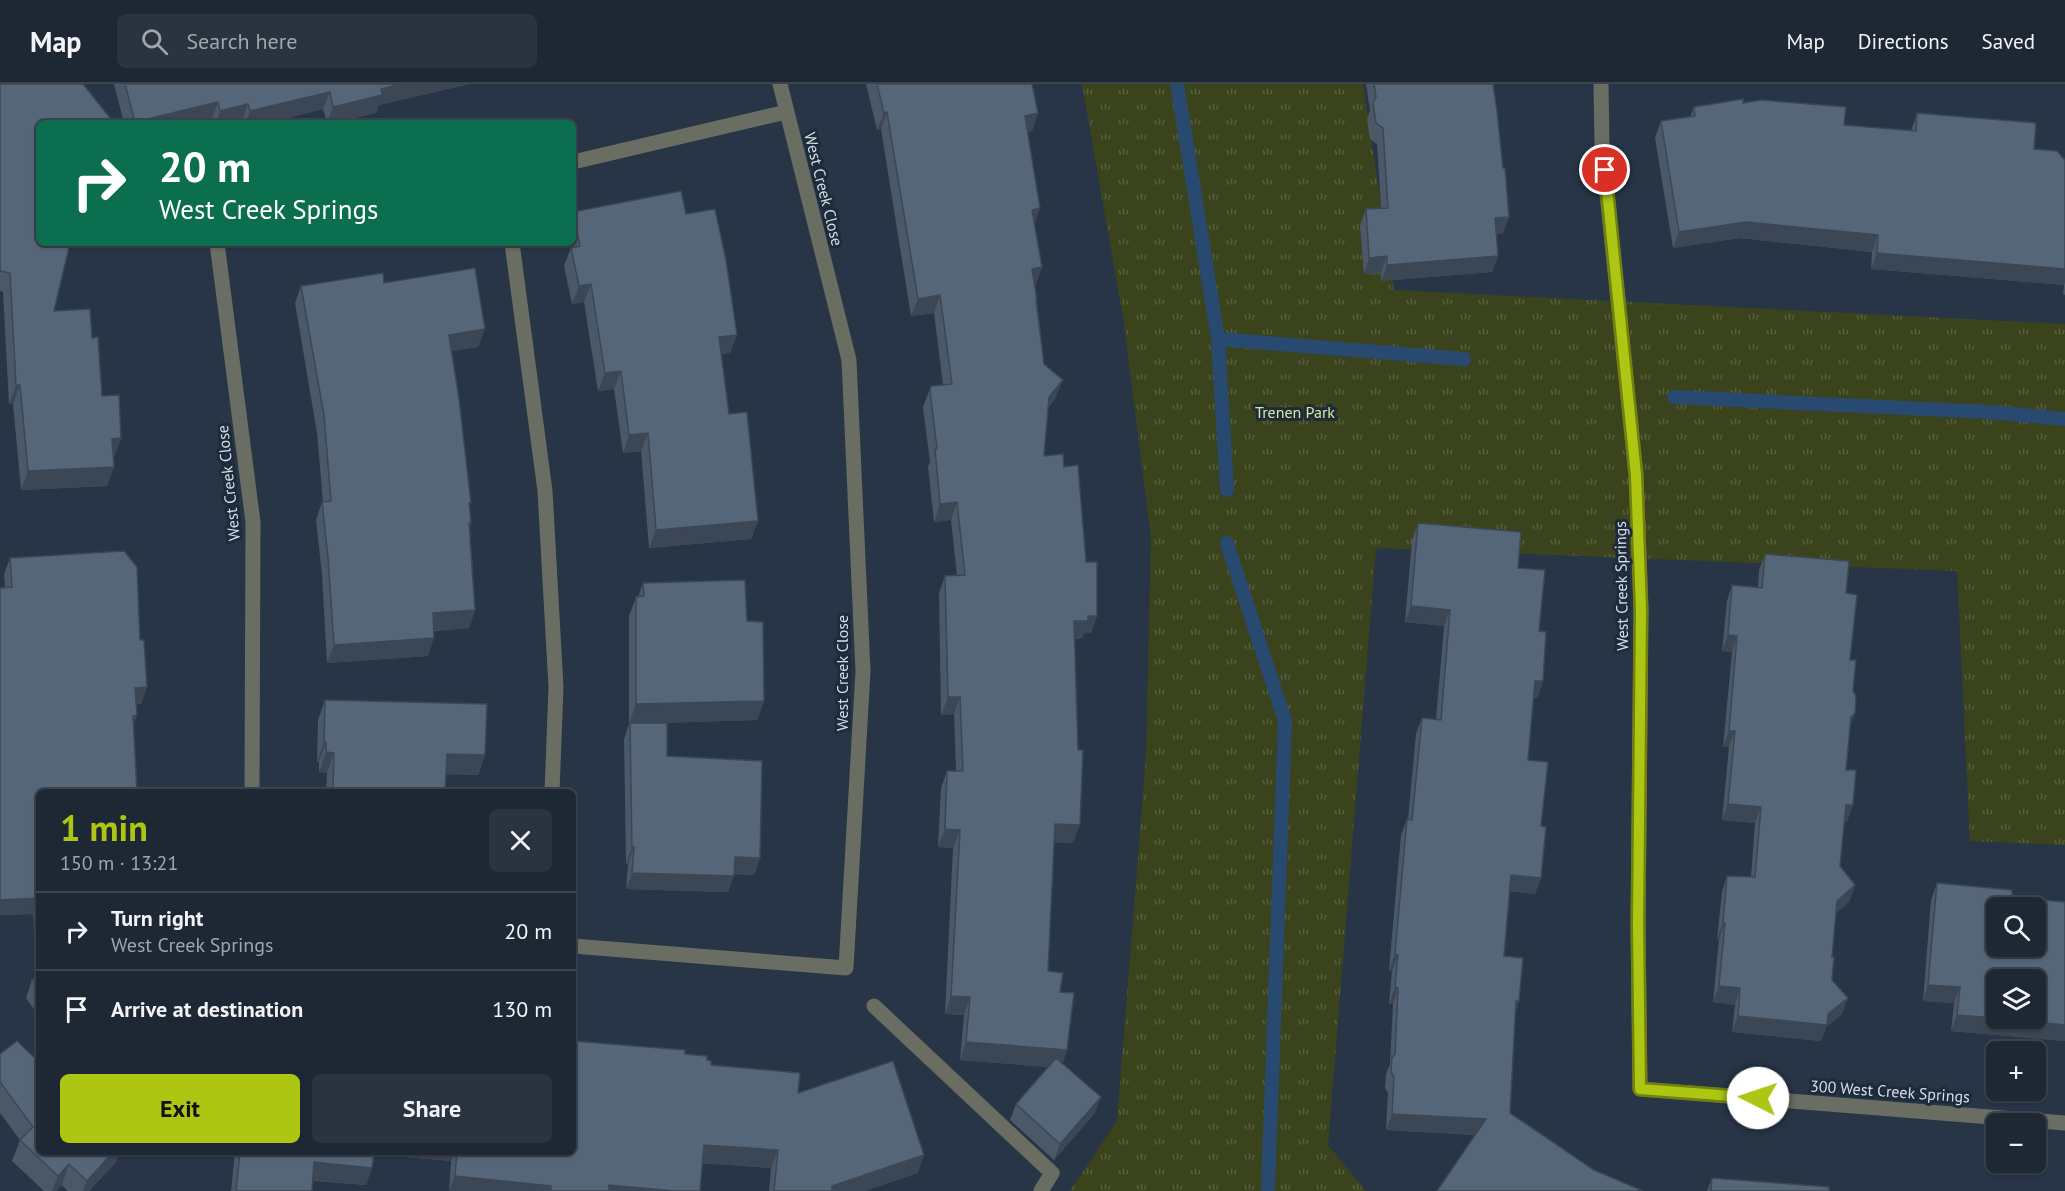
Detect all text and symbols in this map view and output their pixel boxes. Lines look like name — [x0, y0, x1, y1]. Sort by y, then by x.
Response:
search box — [117, 14, 537, 68]
text: Map — [30, 23, 81, 60]
icon: search — [138, 25, 171, 58]
text: Search here — [186, 27, 297, 55]
text: Map — [1786, 28, 1825, 55]
text: Directions — [1858, 28, 1949, 55]
text: Saved — [1982, 28, 2035, 55]
street label: West Creek Close — [800, 130, 848, 248]
text: 20 m — [159, 139, 251, 194]
icon: right — [60, 144, 138, 222]
pin — [1579, 144, 1630, 195]
icon: arrive — [1588, 153, 1621, 186]
text: West Creek Springs — [159, 192, 378, 226]
park label: Trenen Park — [1255, 402, 1335, 422]
street label: West Creek Close — [212, 424, 244, 542]
street label: West Creek Springs — [1610, 521, 1632, 651]
street label: West Creek Close — [832, 615, 852, 731]
text: 1 min — [60, 804, 148, 851]
button: close — [489, 809, 552, 872]
text: 150 m · 13:21 — [60, 850, 178, 876]
map controls — [1986, 897, 2046, 1173]
button: search — [1986, 897, 2046, 957]
text: Turn right — [111, 904, 203, 932]
icon: right — [60, 915, 93, 948]
text: 20 m — [504, 917, 552, 945]
text: West Creek Springs — [111, 932, 273, 958]
button: layers — [1986, 969, 2046, 1029]
icon: arrive — [60, 993, 93, 1026]
text: Arrive at destination — [111, 995, 303, 1023]
text: 130 m — [492, 995, 552, 1023]
button: + — [1986, 1041, 2046, 1101]
position arrow — [1726, 1066, 1790, 1130]
button: Exit — [60, 1074, 300, 1143]
button: Share — [312, 1074, 552, 1143]
street label: 300 West Creek Springs — [1809, 1075, 1971, 1107]
button: − — [1986, 1113, 2046, 1173]

